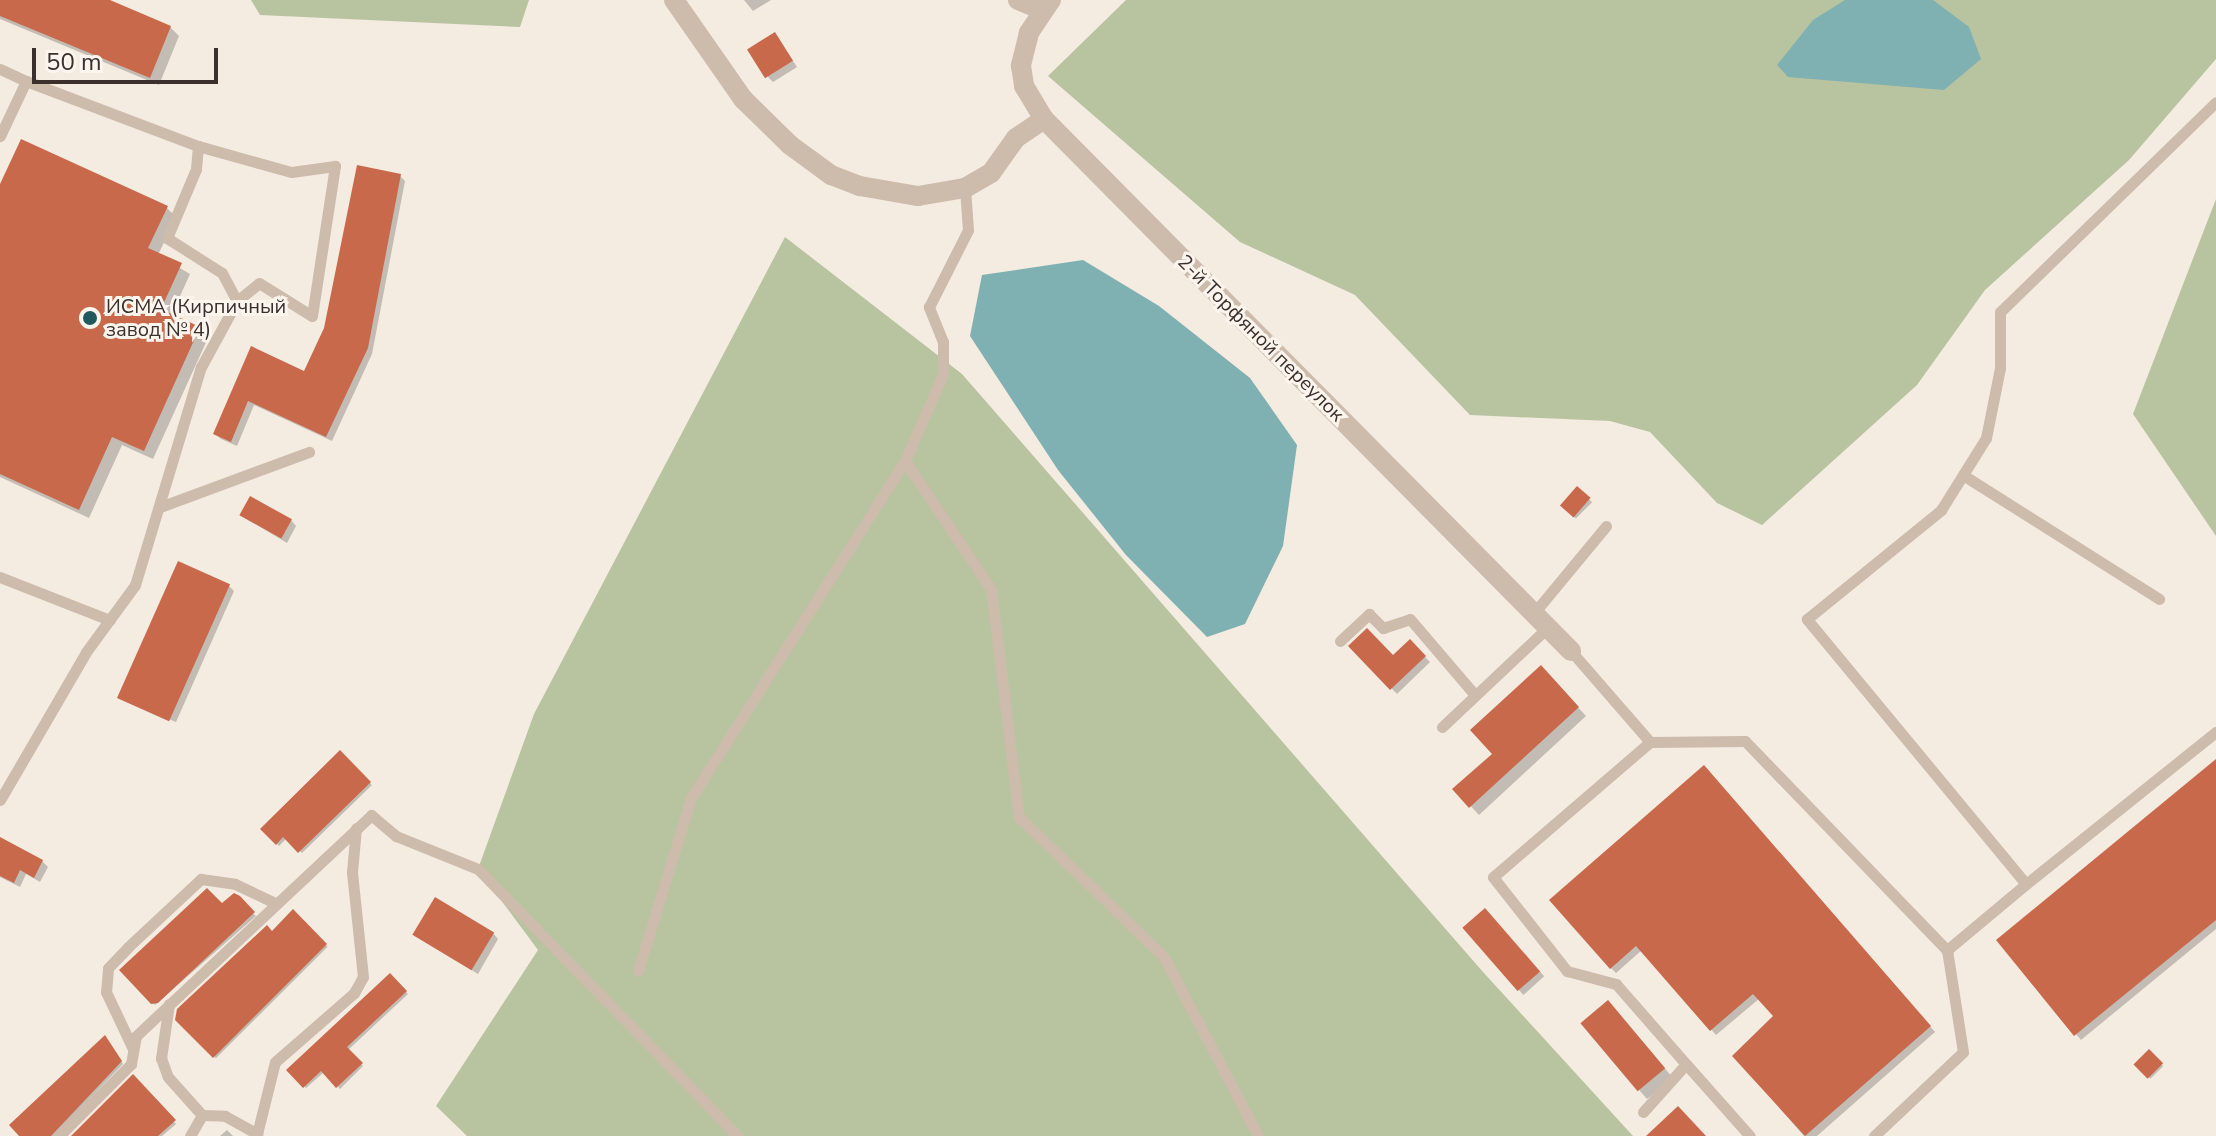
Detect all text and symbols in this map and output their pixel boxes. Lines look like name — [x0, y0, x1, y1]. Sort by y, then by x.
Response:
scale bar — [36, 32, 222, 82]
text: 50 m — [46, 46, 102, 78]
street label: 2-й Торфяной переулок — [1173, 250, 1349, 426]
place label: ИСМА (Кирпичный завод № 4) — [106, 294, 286, 341]
marker: ИСМА (Кирпичный завод № 4) — [81, 309, 99, 327]

